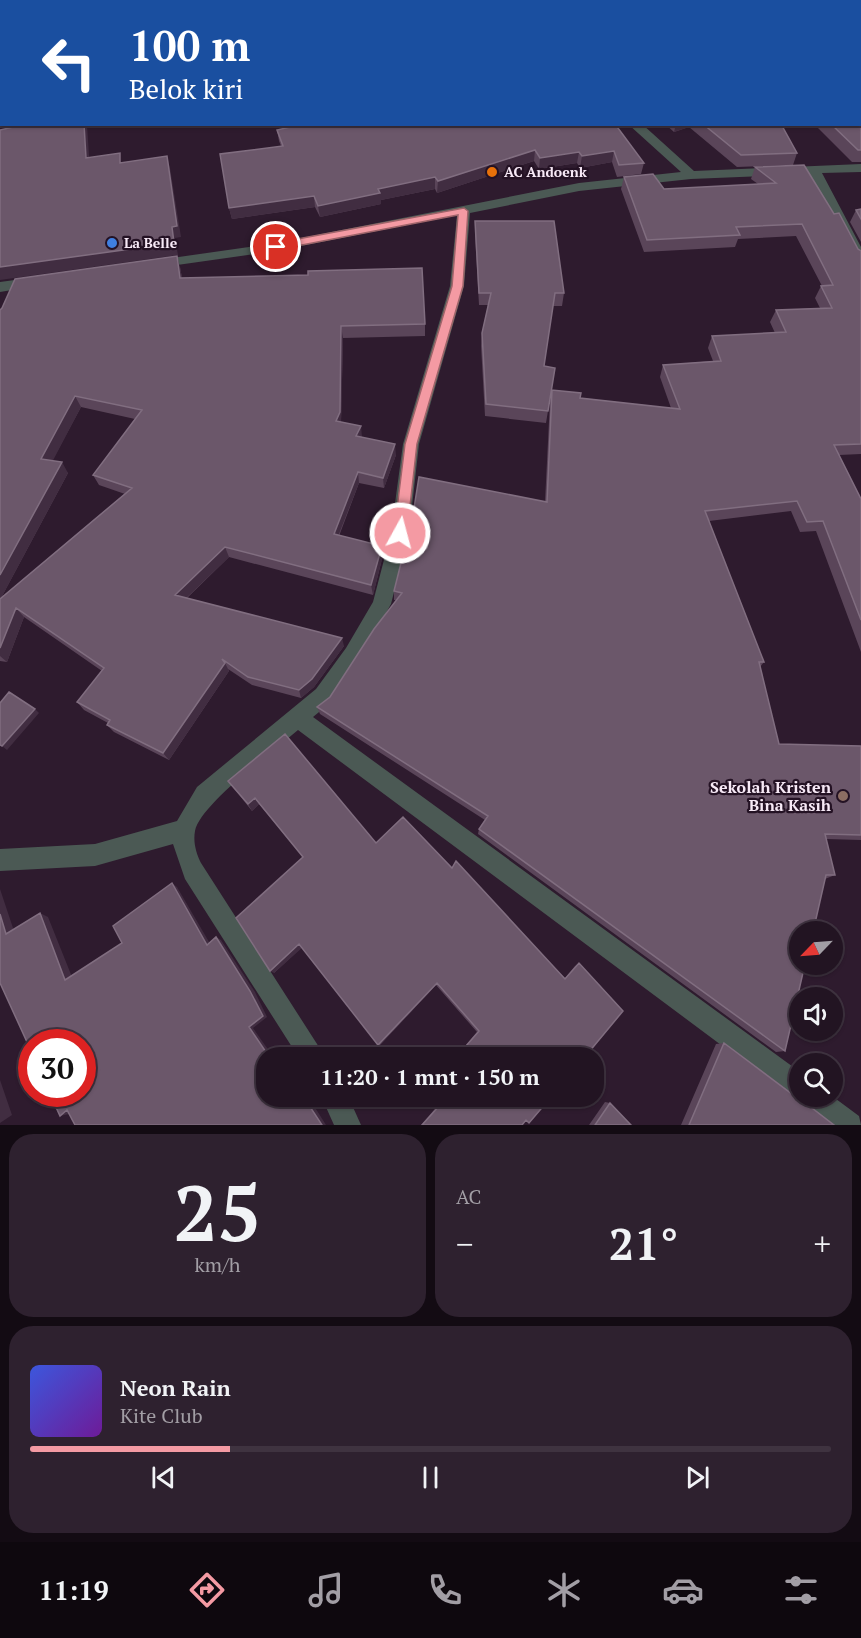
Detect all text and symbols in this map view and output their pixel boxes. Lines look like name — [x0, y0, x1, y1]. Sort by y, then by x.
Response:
text: 100 m — [129, 17, 250, 73]
icon: left — [30, 24, 108, 102]
text: Belok kiri — [129, 71, 243, 107]
place label: AC Andoenk — [504, 162, 588, 181]
marker: AC Andoenk — [485, 165, 499, 179]
pin — [250, 221, 301, 272]
icon: arrive — [259, 230, 292, 263]
place label: La Belle — [124, 233, 178, 252]
marker: La Belle — [105, 236, 119, 250]
position arrow — [368, 501, 432, 565]
place label: Sekolah Kristen Bina Kasih — [710, 776, 832, 816]
marker: Sekolah Kristen Bina Kasih — [836, 789, 850, 803]
north arrow — [789, 921, 843, 975]
map controls — [789, 921, 843, 1107]
button: sound — [789, 987, 843, 1041]
speed limit sign: 30 — [18, 1029, 96, 1107]
button: search — [789, 1053, 843, 1107]
text: 11:20 · 1 mnt · 150 m — [320, 1062, 540, 1091]
text: 25 — [173, 1160, 262, 1263]
text: AC — [456, 1183, 481, 1210]
text: 21° — [609, 1213, 678, 1273]
text: − — [456, 1222, 474, 1265]
text: + — [813, 1222, 831, 1265]
text: km/h — [194, 1251, 241, 1278]
text: Neon Rain — [120, 1373, 231, 1402]
text: Kite Club — [120, 1402, 203, 1429]
icon: previous — [147, 1461, 180, 1494]
icon: pause — [414, 1461, 447, 1494]
icon: next — [681, 1461, 714, 1494]
icon: directions — [186, 1569, 228, 1611]
icon: music — [305, 1569, 347, 1611]
icon: phone — [424, 1569, 466, 1611]
icon: climate — [543, 1569, 585, 1611]
icon: car — [662, 1569, 704, 1611]
icon: filters — [780, 1569, 822, 1611]
text: 11:19 — [38, 1572, 109, 1608]

